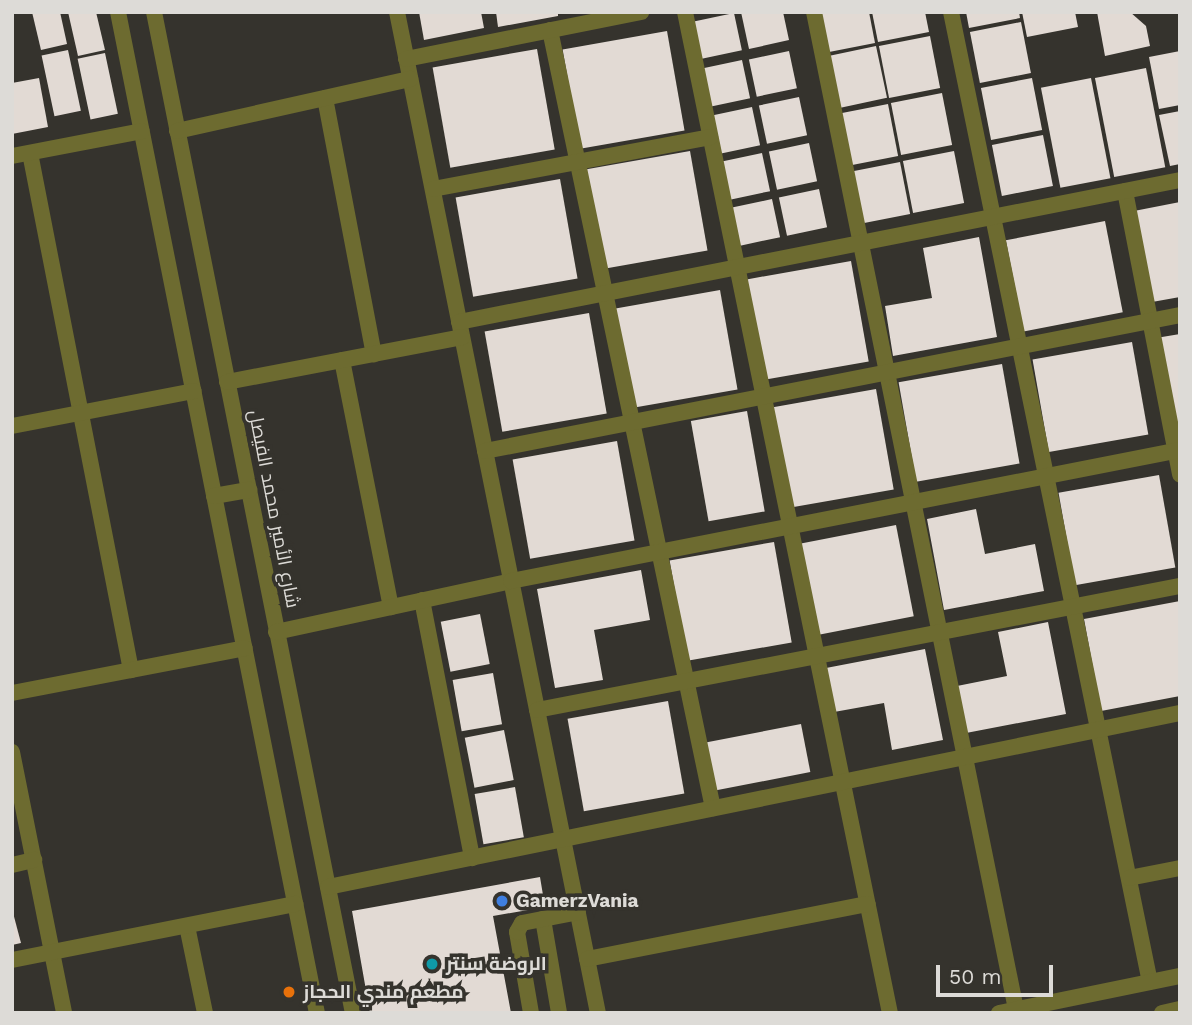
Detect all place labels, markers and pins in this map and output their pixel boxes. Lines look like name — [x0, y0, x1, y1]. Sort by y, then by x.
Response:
place label: GamerzVania — [516, 890, 639, 912]
marker: GamerzVania — [494, 893, 510, 909]
place label: الروضة سنتر — [446, 953, 547, 975]
marker: الروضة سنتر — [424, 956, 440, 972]
place label: مطعم مندي الحجاز — [303, 981, 464, 1003]
marker: مطعم مندي الحجاز — [281, 984, 297, 1000]

